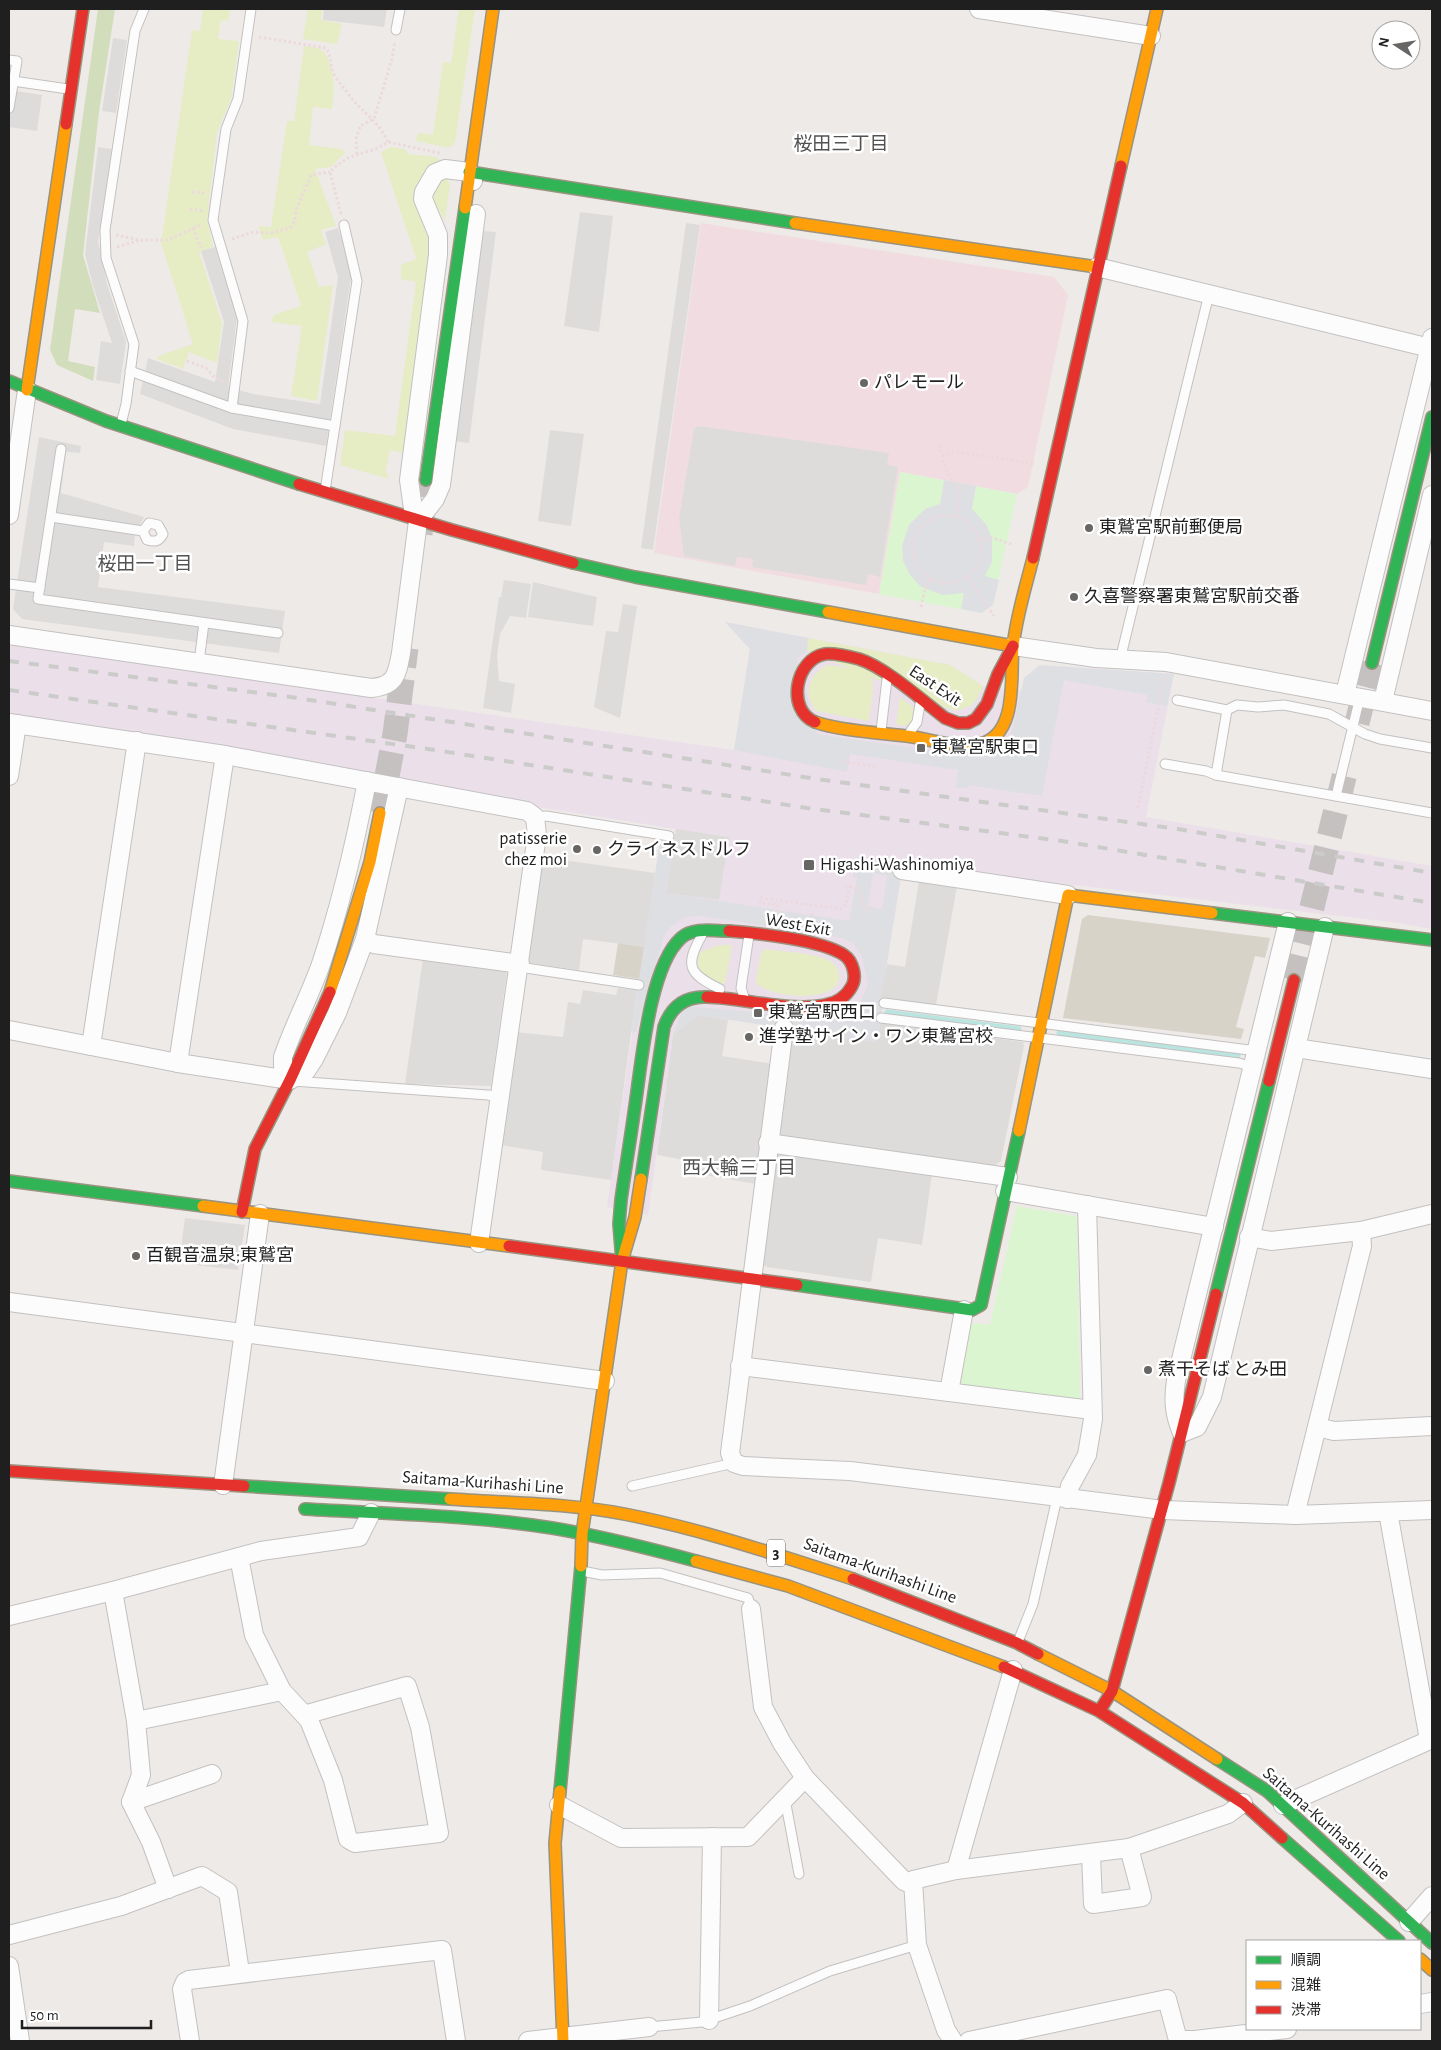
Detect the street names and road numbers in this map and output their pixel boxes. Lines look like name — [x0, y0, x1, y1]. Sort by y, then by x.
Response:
street label: East Exit — [906, 662, 965, 710]
street label: West Exit — [764, 910, 832, 940]
street label: Saitama-Kurihashi Line — [402, 1468, 564, 1498]
street label: Saitama-Kurihashi Line — [801, 1535, 959, 1607]
road number: 3 — [767, 1540, 785, 1566]
street label: Saitama-Kurihashi Line — [1259, 1764, 1393, 1884]

